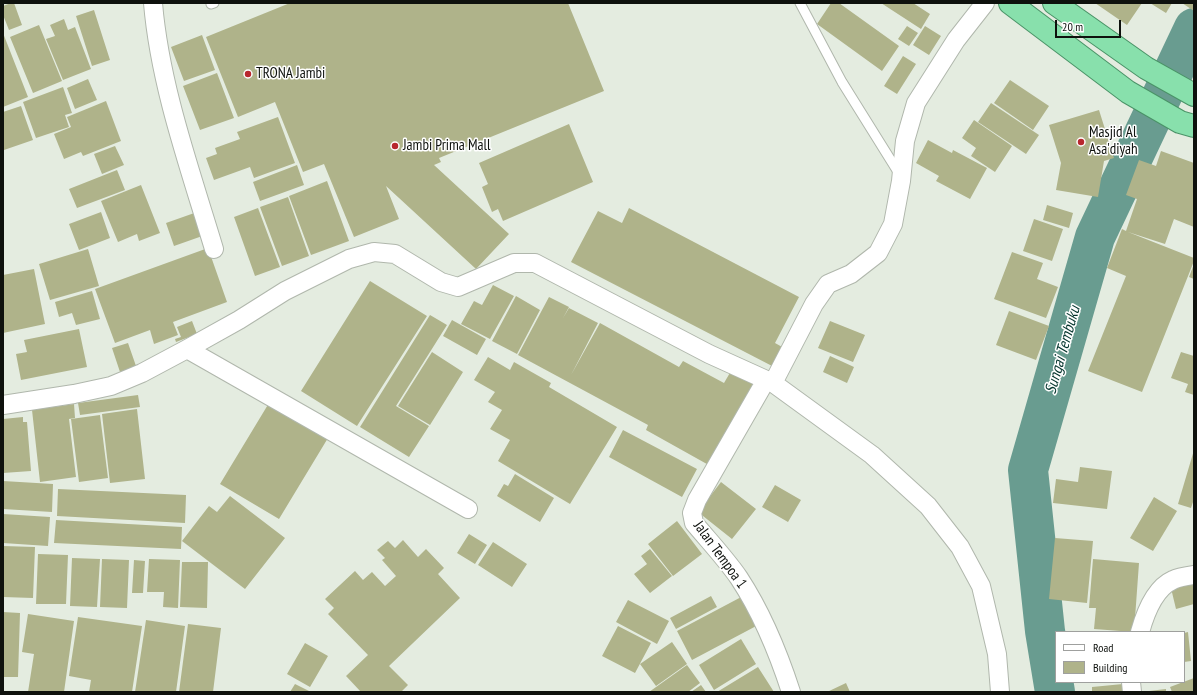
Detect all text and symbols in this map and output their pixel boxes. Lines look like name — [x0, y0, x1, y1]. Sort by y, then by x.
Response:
scale bar — [1057, 12, 1123, 38]
text: 20 m — [1062, 19, 1083, 34]
place label: TRONA Jambi — [256, 65, 325, 83]
marker: TRONA Jambi — [243, 69, 253, 79]
place label: Masjid Al Asa'diyah — [1089, 124, 1138, 159]
place label: Jambi Prima Mall — [403, 137, 491, 155]
marker: Masjid Al Asa'diyah — [1076, 137, 1086, 147]
marker: Jambi Prima Mall — [390, 141, 400, 151]
water label: Sungai Tembuku — [1041, 304, 1085, 396]
street label: Jalan Tempoa 1 — [690, 518, 750, 592]
legend — [1055, 631, 1185, 683]
text: Road — [1093, 640, 1113, 655]
text: Building — [1093, 660, 1128, 675]

